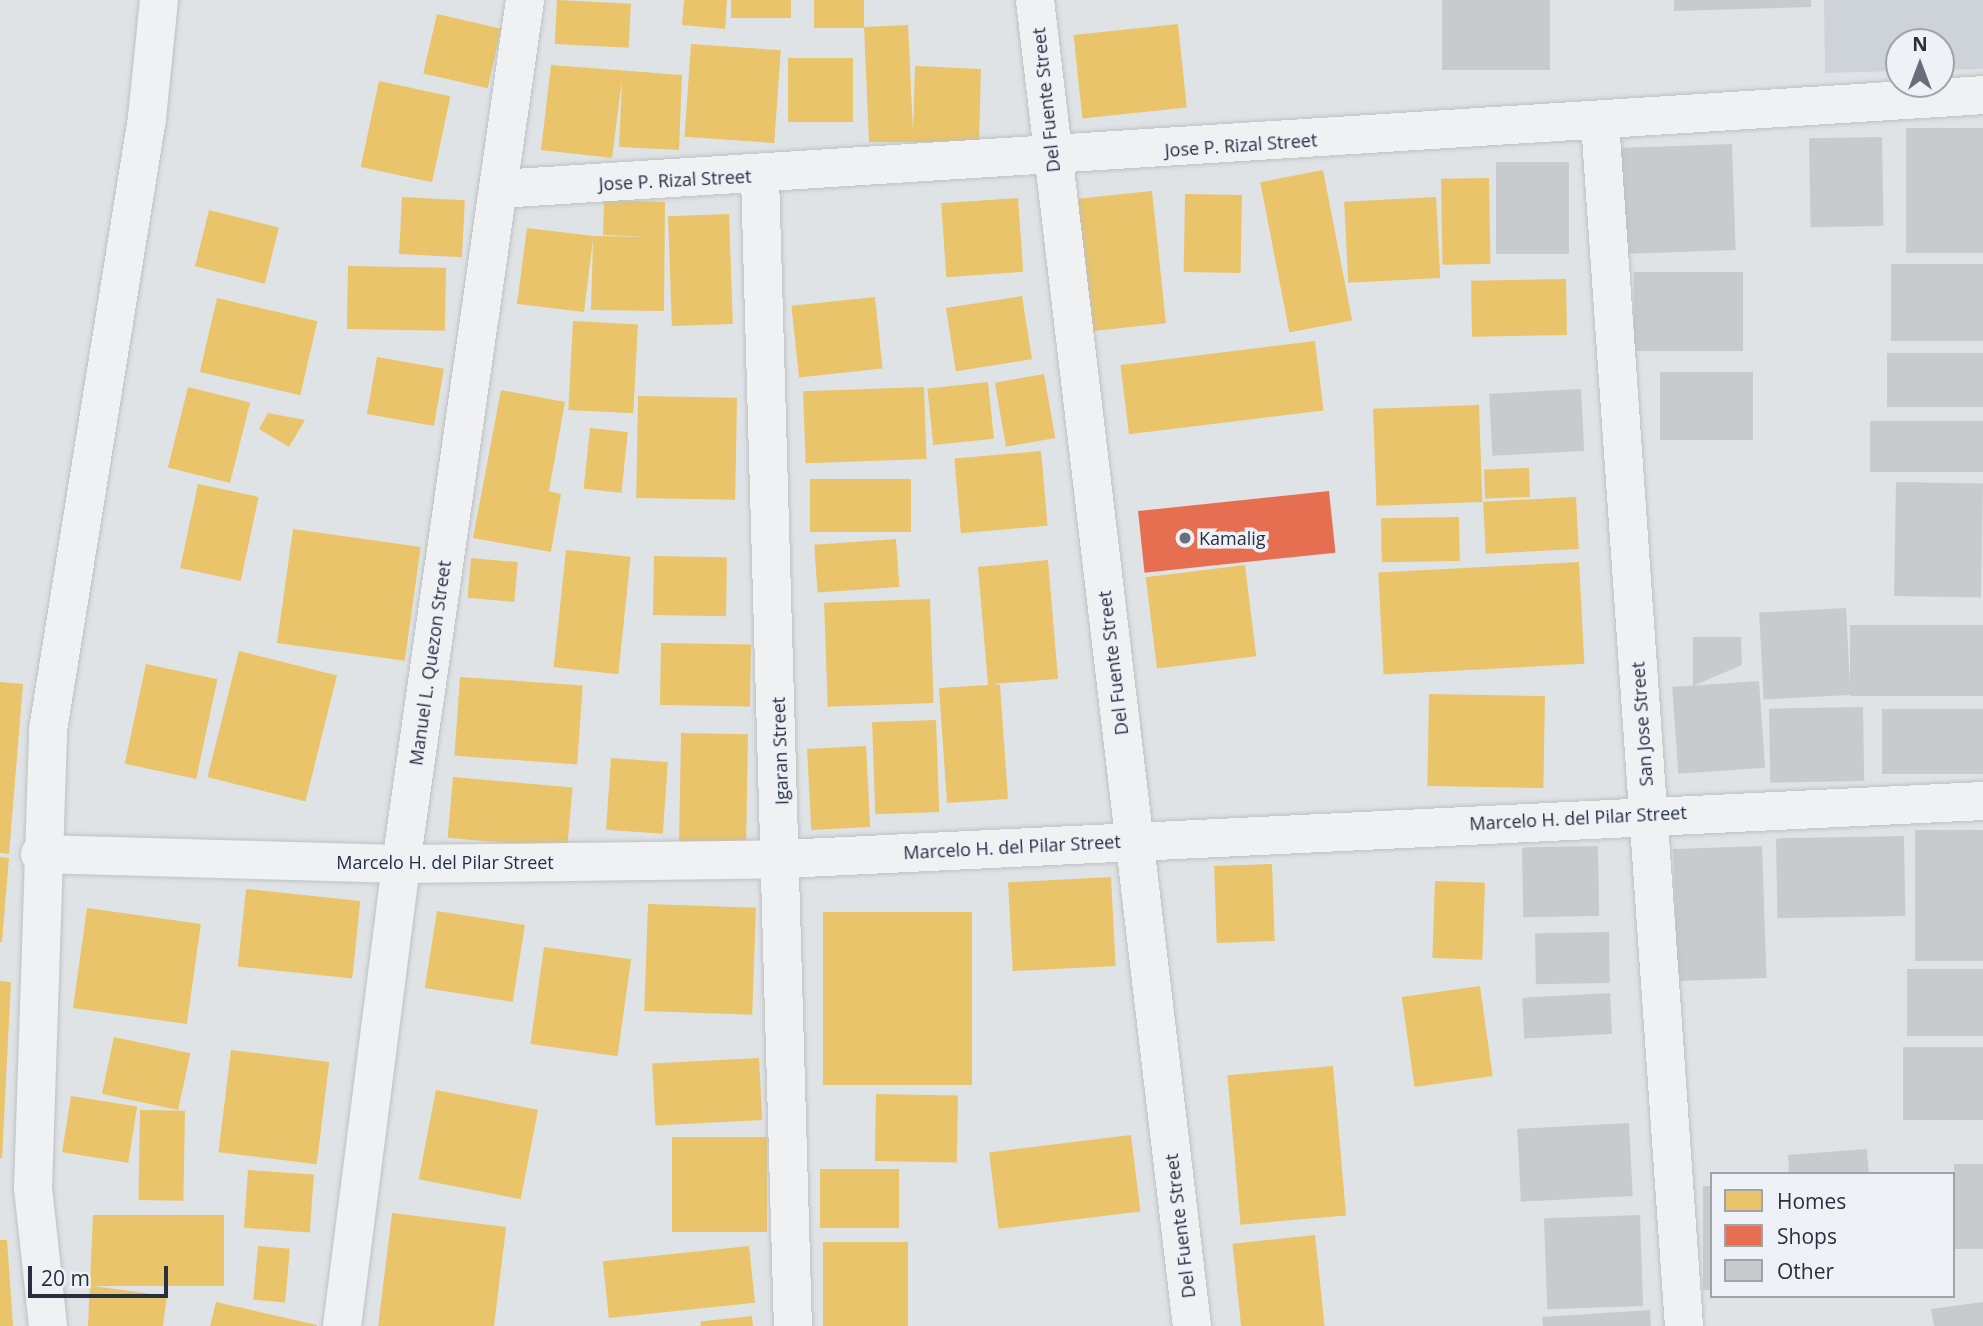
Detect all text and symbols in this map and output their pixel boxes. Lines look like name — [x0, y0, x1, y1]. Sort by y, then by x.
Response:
street label: Del Fuente Street — [1028, 27, 1064, 173]
north arrow — [1885, 28, 1955, 98]
text: N — [1912, 31, 1928, 57]
street label: Jose P. Rizal Street — [1164, 129, 1318, 161]
street label: Jose P. Rizal Street — [598, 165, 752, 195]
place label: Kamalig — [1199, 527, 1266, 549]
marker: Kamalig — [1177, 530, 1193, 546]
street label: Manuel L. Quezon Street — [405, 559, 455, 767]
street label: Del Fuente Street — [1093, 590, 1133, 736]
street label: San Jose Street — [1627, 661, 1657, 787]
street label: Igaran Street — [767, 697, 793, 805]
street label: Marcelo H. del Pilar Street — [1469, 802, 1687, 834]
street label: Marcelo H. del Pilar Street — [903, 831, 1121, 863]
street label: Marcelo H. del Pilar Street — [336, 851, 554, 873]
street label: Del Fuente Street — [1160, 1153, 1200, 1299]
legend — [1710, 1172, 1955, 1298]
text: Homes — [1777, 1187, 1846, 1215]
text: Shops — [1777, 1222, 1837, 1250]
scale bar — [32, 1252, 172, 1296]
text: Other — [1777, 1257, 1834, 1285]
text: 20 m — [41, 1264, 90, 1292]

